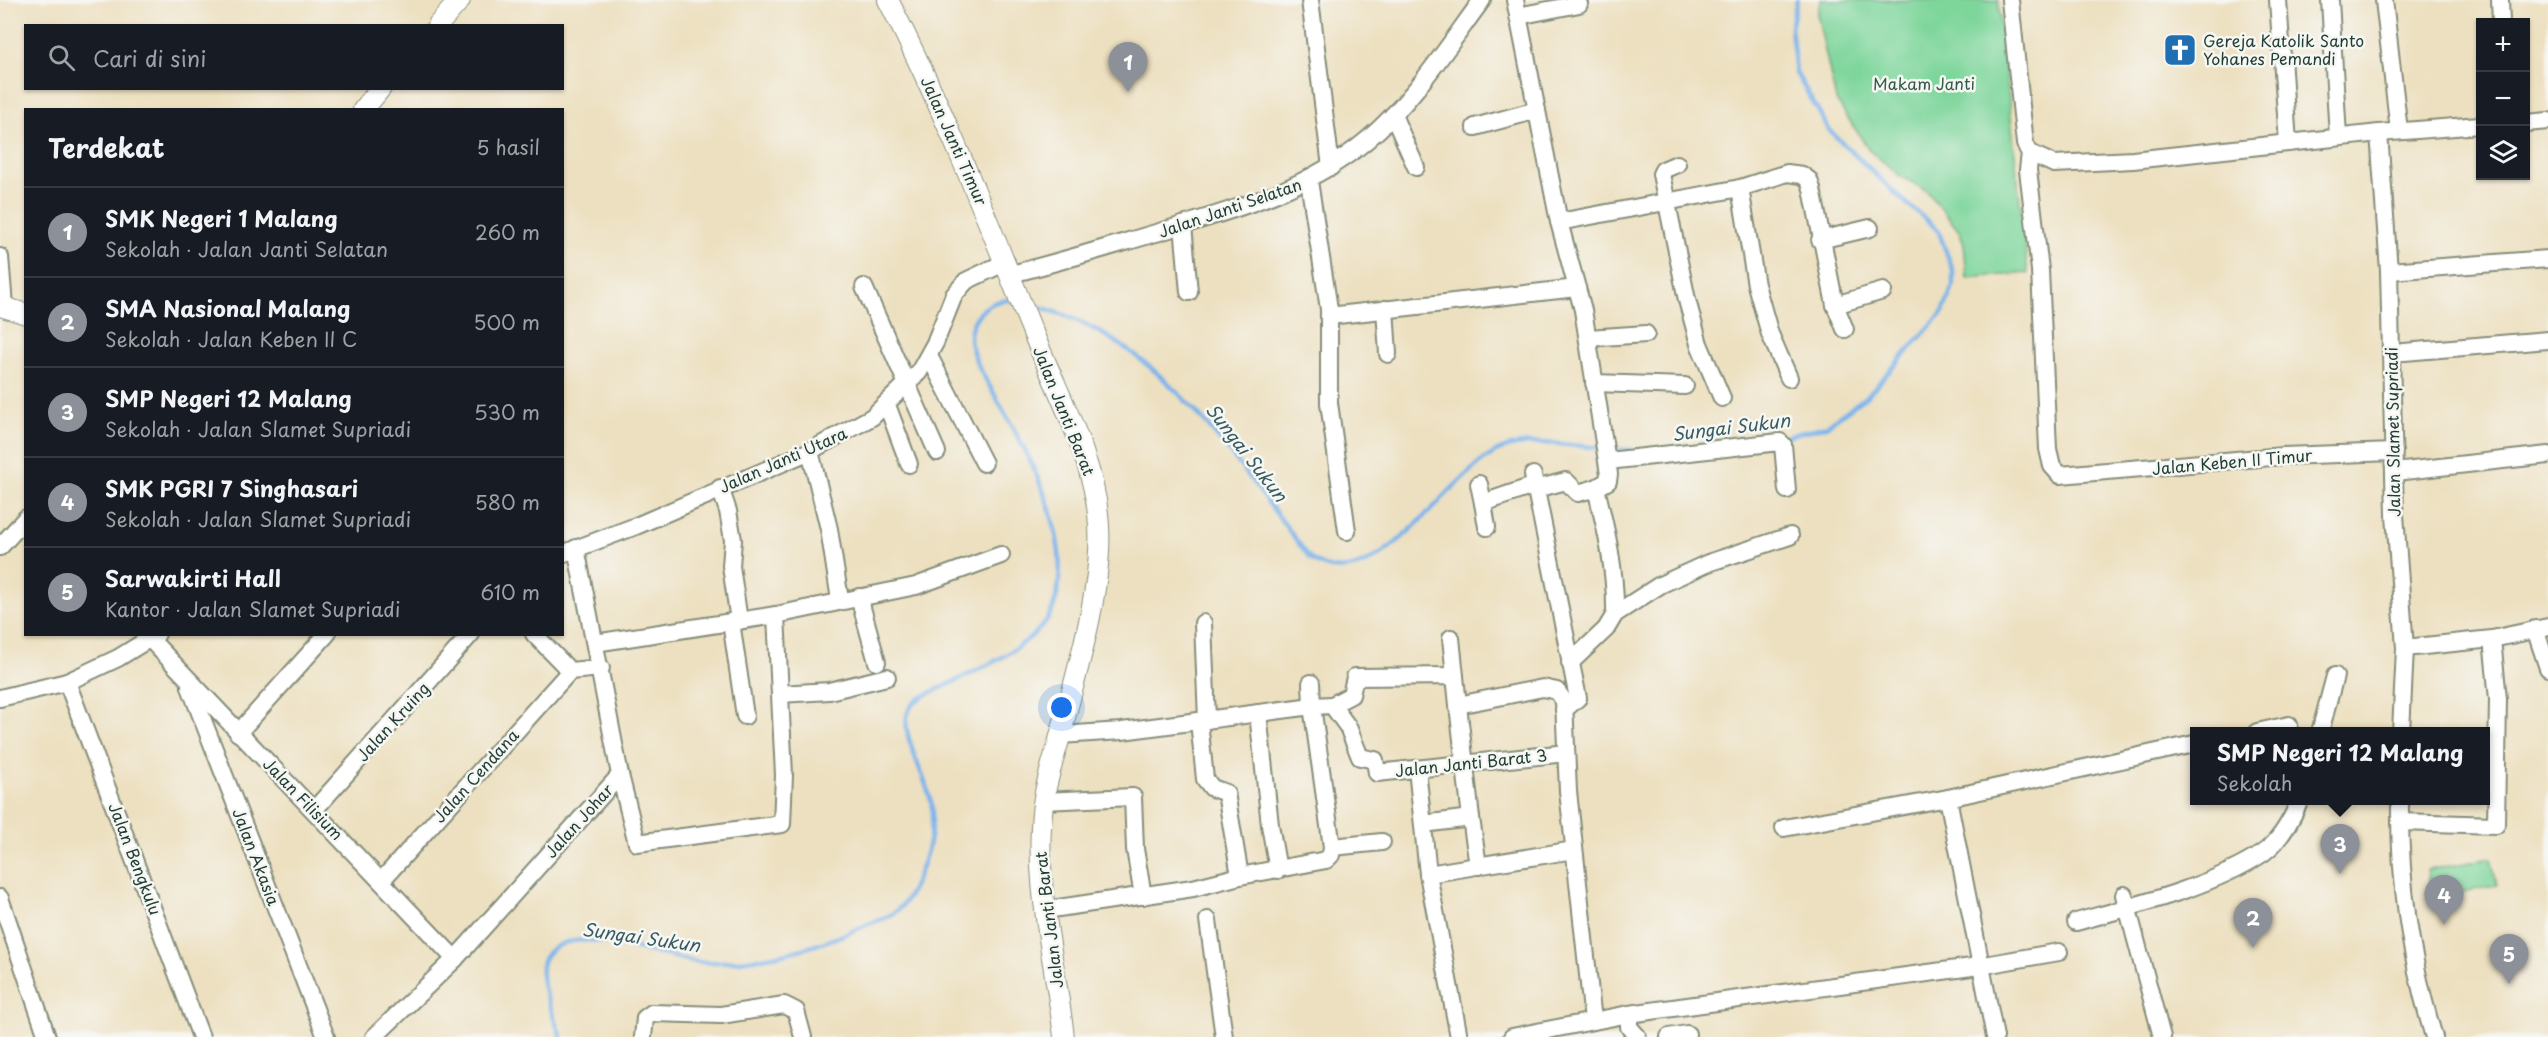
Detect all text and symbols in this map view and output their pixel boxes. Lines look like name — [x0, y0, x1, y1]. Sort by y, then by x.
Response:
map controls — [2476, 18, 2530, 180]
button: + — [2476, 18, 2530, 72]
search box — [24, 24, 564, 90]
place label: Gereja Katolik Santo Yohanes Pemandi — [2203, 28, 2364, 70]
church icon: Gereja Katolik Santo Yohanes Pemandi — [2162, 32, 2198, 68]
icon: search — [45, 41, 78, 74]
text: Cari di sini — [93, 41, 206, 74]
pin: 1 — [1108, 42, 1148, 92]
park label: Makam Janti — [1873, 71, 1975, 95]
street label: Jalan Janti Timur — [916, 72, 994, 209]
button: − — [2476, 72, 2530, 126]
button: layers — [2476, 126, 2530, 180]
text: Terdekat — [48, 128, 165, 167]
text: 5 hasil — [476, 132, 540, 162]
street label: Jalan Janti Selatan — [1155, 171, 1305, 243]
text: SMK Negeri 1 Malang — [105, 201, 338, 234]
text: 1 — [63, 217, 72, 247]
text: 260 m — [475, 217, 540, 247]
text: Sekolah · Jalan Janti Selatan — [105, 234, 388, 264]
text: SMA Nasional Malang — [105, 291, 350, 324]
text: 2 — [60, 307, 75, 337]
text: 500 m — [473, 307, 540, 337]
text: Sekolah · Jalan Keben II C — [105, 324, 357, 354]
street label: Jalan Janti Barat — [1028, 342, 1102, 479]
street label: Jalan Slamet Supriadi — [2379, 347, 2405, 517]
text: SMP Negeri 12 Malang — [105, 381, 352, 414]
text: 3 — [61, 397, 74, 427]
text: 530 m — [474, 397, 540, 427]
water label: Sungai Sukun — [1200, 397, 1295, 508]
water label: Sungai Sukun — [1670, 406, 1792, 447]
text: Sekolah · Jalan Slamet Supriadi — [105, 414, 411, 444]
street label: Jalan Janti Utara — [715, 420, 851, 498]
street label: Jalan Keben II Timur — [2151, 442, 2314, 480]
text: SMK PGRI 7 Singhasari — [105, 471, 358, 504]
text: 4 — [61, 487, 74, 517]
text: 580 m — [475, 487, 540, 517]
text: Sekolah · Jalan Slamet Supriadi — [105, 504, 411, 534]
text: Sarwakirti Hall — [105, 561, 281, 594]
text: 5 — [61, 577, 74, 607]
text: 610 m — [480, 577, 540, 607]
text: Kantor · Jalan Slamet Supriadi — [105, 594, 401, 624]
street label: Jalan Kruing — [350, 676, 434, 766]
your location — [1047, 693, 1076, 722]
street label: Jalan Cendana — [427, 723, 524, 827]
popup — [2190, 727, 2490, 805]
text: SMP Negeri 12 Malang — [2217, 735, 2463, 768]
street label: Jalan Janti Barat 3 — [1394, 742, 1548, 782]
street label: Jalan Filisium — [258, 752, 349, 845]
text: Sekolah — [2217, 768, 2293, 798]
street label: Jalan Johar — [538, 777, 619, 863]
street label: Jalan Bengkulu — [103, 799, 168, 918]
street label: Jalan Akasia — [227, 805, 287, 909]
pin: 3 — [2320, 824, 2360, 874]
street label: Jalan Janti Barat — [1028, 850, 1068, 990]
pin: 4 — [2424, 876, 2464, 925]
pin: 2 — [2234, 898, 2272, 948]
water label: Sungai Sukun — [581, 915, 703, 958]
pin: 5 — [2490, 934, 2528, 984]

